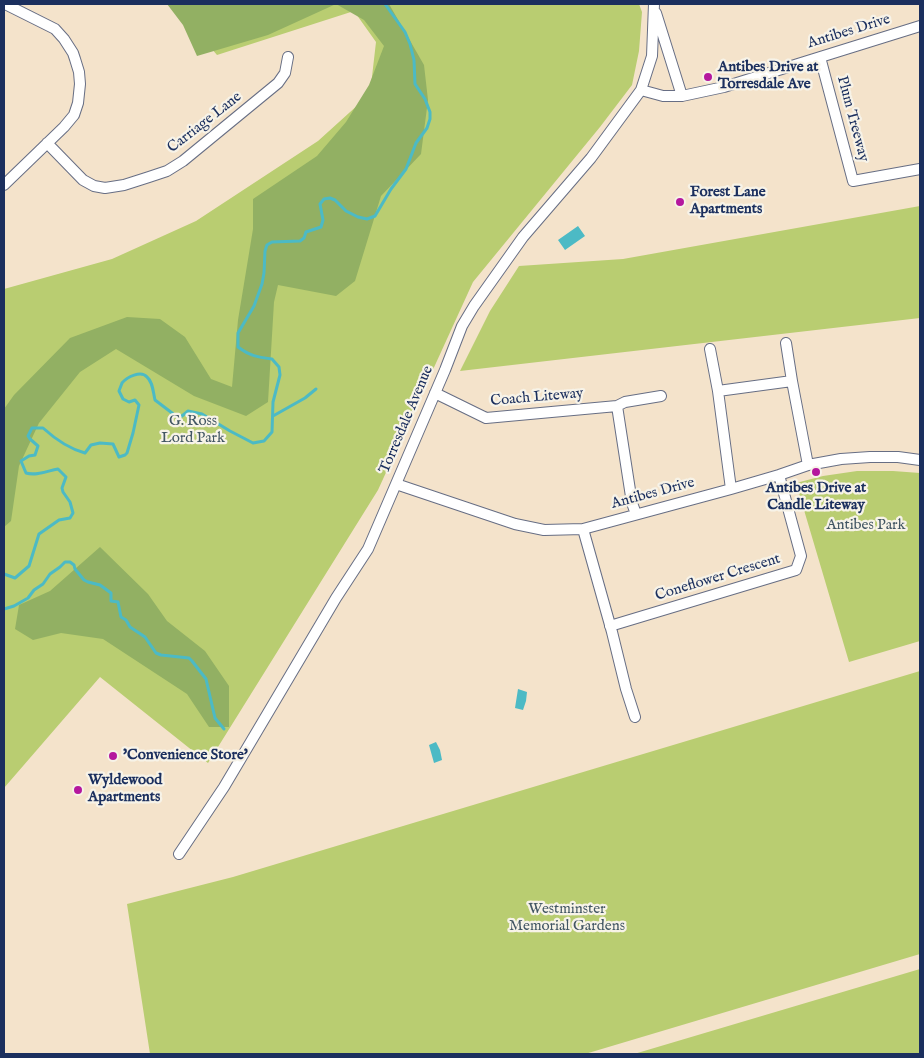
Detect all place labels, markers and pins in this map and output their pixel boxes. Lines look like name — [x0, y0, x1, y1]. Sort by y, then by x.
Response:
place label: Antibes Drive at Torresdale Ave — [718, 59, 818, 94]
marker: Antibes Drive at Torresdale Ave — [702, 71, 714, 83]
place label: Forest Lane Apartments — [690, 184, 766, 219]
marker: Forest Lane Apartments — [674, 196, 686, 208]
marker: Antibes Drive at Candle Liteway — [810, 466, 822, 478]
place label: Antibes Drive at Candle Liteway — [766, 480, 866, 515]
place label: 'Convenience Store' — [123, 747, 248, 765]
marker: 'Convenience Store' — [107, 750, 119, 762]
place label: Wyldewood Apartments — [88, 772, 162, 807]
marker: Wyldewood Apartments — [72, 784, 84, 796]

